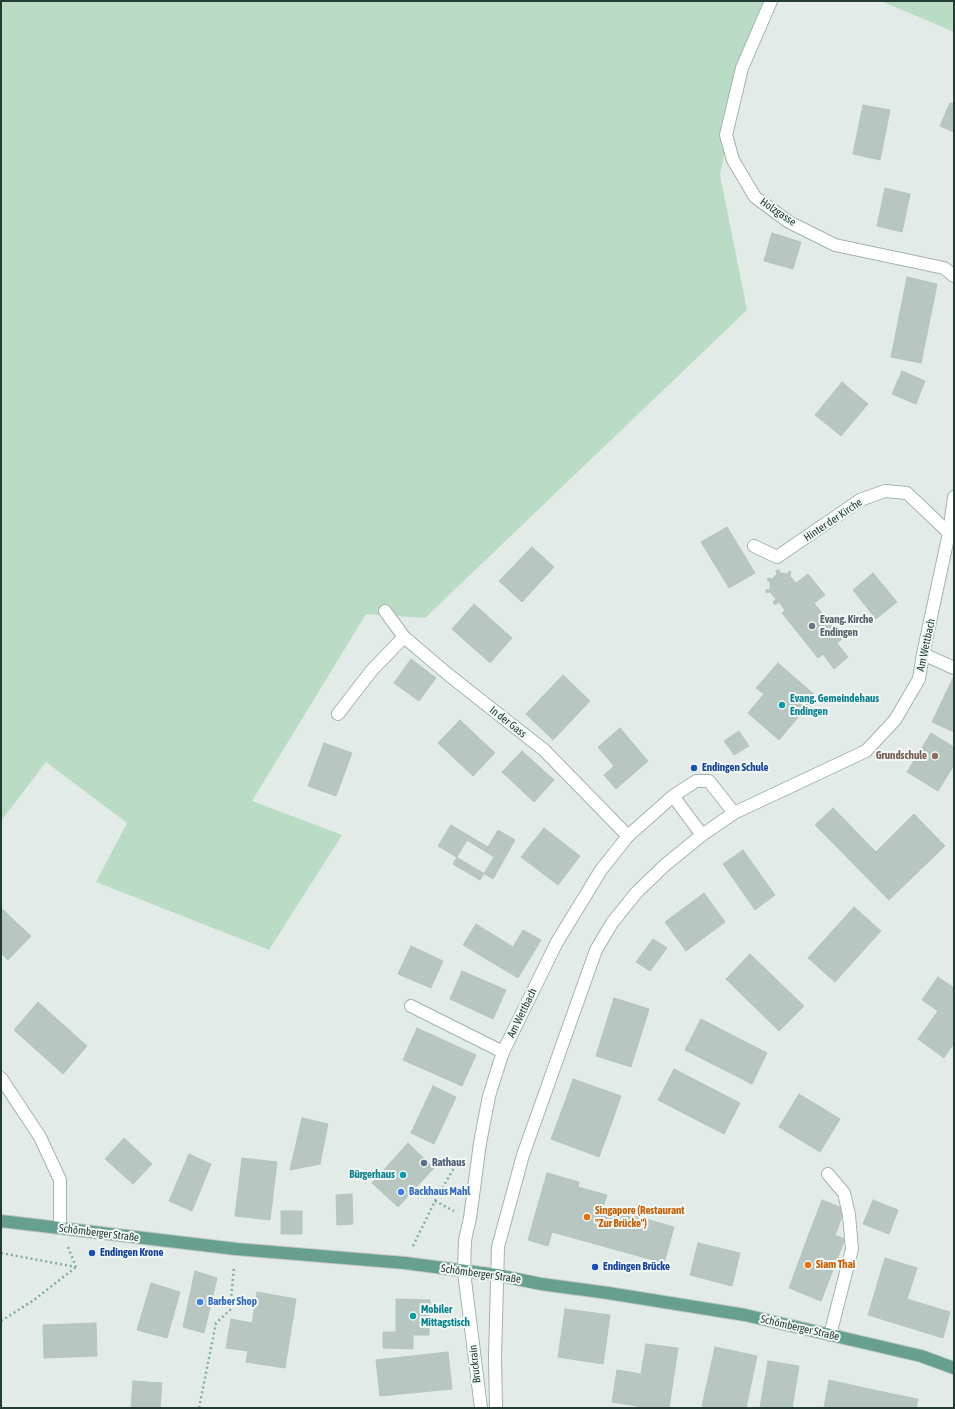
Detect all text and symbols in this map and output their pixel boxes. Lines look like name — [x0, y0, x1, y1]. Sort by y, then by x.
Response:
street label: Holzgasse — [757, 195, 799, 229]
street label: Hinter der Kirche — [801, 496, 865, 544]
place label: Evang. Kirche Endingen — [820, 613, 873, 639]
street label: Am Wettbach — [914, 617, 938, 673]
marker: Evang. Kirche Endingen — [807, 621, 817, 631]
place label: Evang. Gemeindehaus Endingen — [790, 692, 879, 718]
marker: Evang. Gemeindehaus Endingen — [777, 700, 787, 710]
street label: In der Gass — [487, 703, 529, 741]
place label: Grundschule — [876, 749, 927, 763]
marker: Grundschule — [930, 751, 940, 761]
place label: Endingen Schule — [702, 761, 769, 775]
marker: Endingen Schule — [689, 763, 699, 773]
street label: Am Wettbach — [504, 986, 540, 1040]
place label: Rathaus — [432, 1156, 465, 1170]
marker: Rathaus — [419, 1158, 429, 1168]
place label: Bürgerhaus — [349, 1168, 395, 1182]
marker: Bürgerhaus — [398, 1170, 408, 1180]
place label: Backhaus Mahl — [409, 1185, 470, 1199]
marker: Backhaus Mahl — [396, 1187, 406, 1197]
place label: Singapore (Restaurant "Zur Brücke") — [595, 1204, 684, 1230]
marker: Singapore (Restaurant "Zur Brücke") — [582, 1212, 592, 1222]
street label: Schömberger Straße — [58, 1222, 140, 1244]
place label: Endingen Krone — [100, 1246, 164, 1260]
marker: Endingen Krone — [87, 1248, 97, 1258]
place label: Siam Thai — [816, 1258, 855, 1272]
place label: Endingen Brücke — [603, 1260, 670, 1274]
marker: Siam Thai — [803, 1260, 813, 1270]
street label: Schömberger Straße — [440, 1262, 522, 1286]
marker: Endingen Brücke — [590, 1262, 600, 1272]
place label: Barber Shop — [208, 1295, 257, 1309]
marker: Barber Shop — [195, 1297, 205, 1307]
place label: Mobiler Mittagstisch — [421, 1303, 470, 1329]
marker: Mobiler Mittagstisch — [408, 1311, 418, 1321]
street label: Schömberger Straße — [759, 1313, 841, 1343]
street label: Bruckrain — [466, 1344, 484, 1384]

